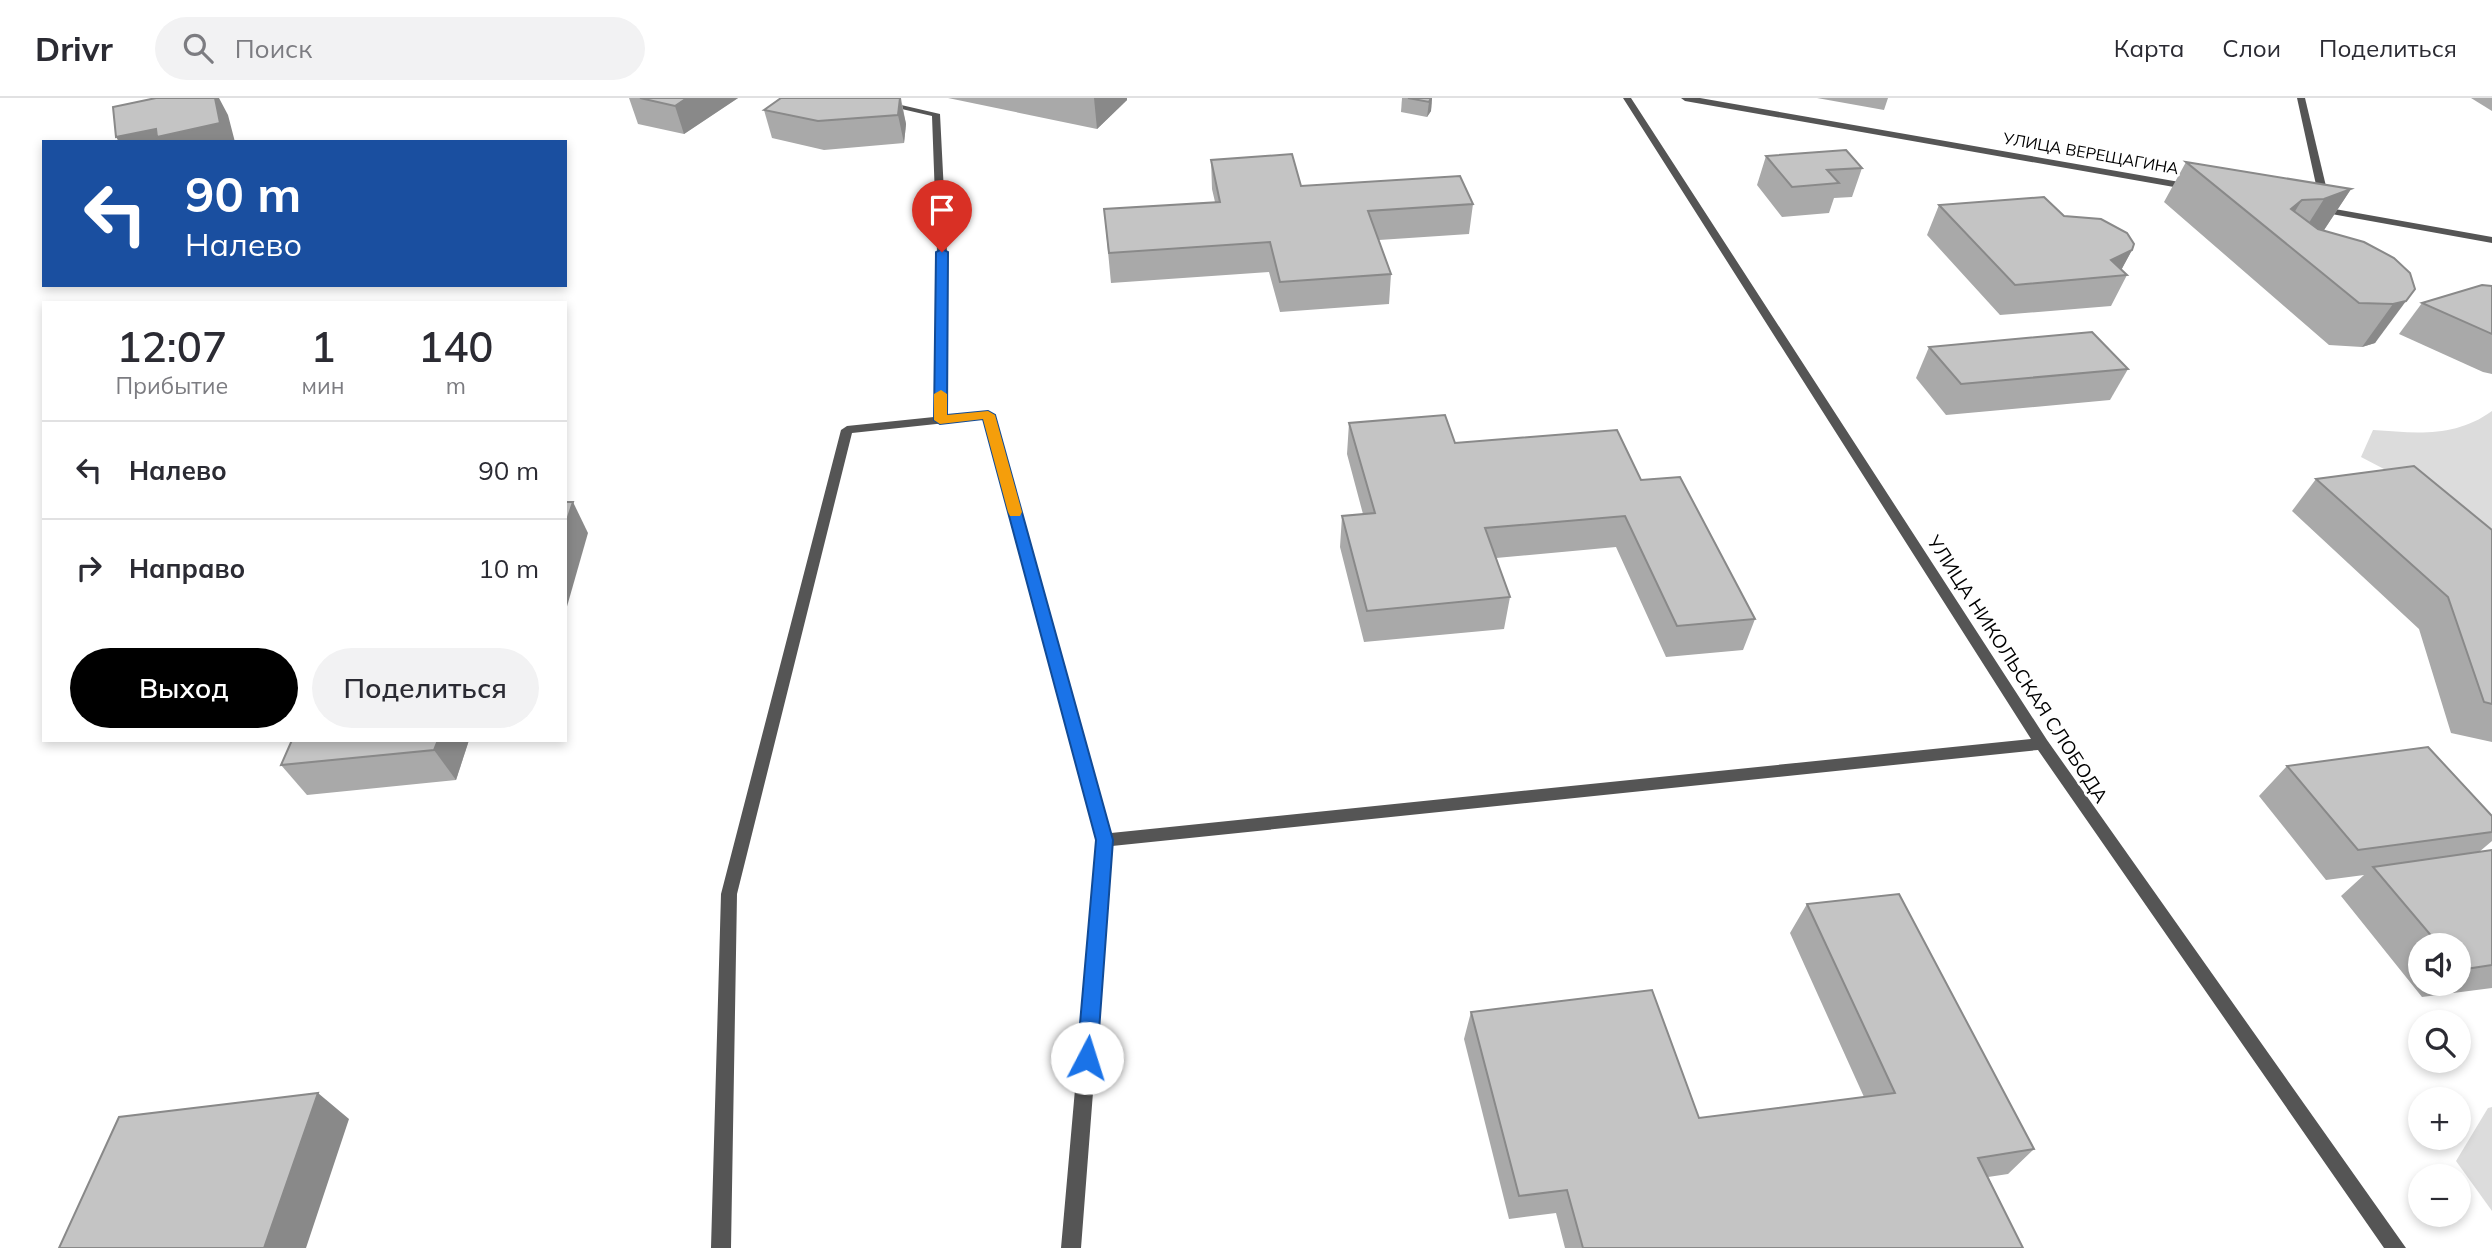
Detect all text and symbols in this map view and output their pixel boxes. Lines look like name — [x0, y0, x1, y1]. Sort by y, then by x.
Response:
search box — [155, 17, 645, 80]
text: Drivr — [35, 28, 113, 69]
icon: search — [179, 29, 217, 67]
text: Поиск — [235, 32, 312, 65]
text: Карта — [2114, 33, 2184, 63]
text: Слои — [2222, 33, 2281, 63]
text: Поделиться — [2319, 33, 2457, 63]
street label: УЛИЦА ВЕРЕЩАГИНА — [2001, 128, 2181, 178]
text: 90 m — [185, 163, 301, 224]
icon: left — [70, 168, 161, 259]
pin — [912, 180, 972, 252]
icon: arrive — [923, 191, 961, 229]
text: Налево — [185, 224, 302, 264]
text: 12:07 — [116, 320, 227, 373]
text: 1 — [310, 320, 336, 373]
text: 140 — [418, 320, 494, 373]
text: Прибытие — [115, 371, 228, 400]
text: мин — [302, 371, 345, 400]
text: m — [446, 371, 466, 400]
icon: left — [70, 451, 108, 489]
text: Налево — [129, 454, 227, 487]
text: 90 m — [478, 454, 539, 487]
street label: УЛИЦА НИКОЛЬСКАЯ СЛОБОДА — [1922, 530, 2114, 807]
icon: right — [70, 549, 108, 587]
text: Направо — [129, 552, 245, 585]
text: 10 m — [478, 552, 539, 585]
button: Выход — [70, 648, 298, 728]
button: Поделиться — [312, 648, 539, 728]
map controls — [2408, 933, 2471, 1227]
button: sound — [2408, 933, 2471, 996]
button: search — [2408, 1010, 2471, 1073]
position arrow — [1050, 1021, 1124, 1095]
button: + — [2408, 1087, 2471, 1150]
button: − — [2408, 1164, 2471, 1227]

